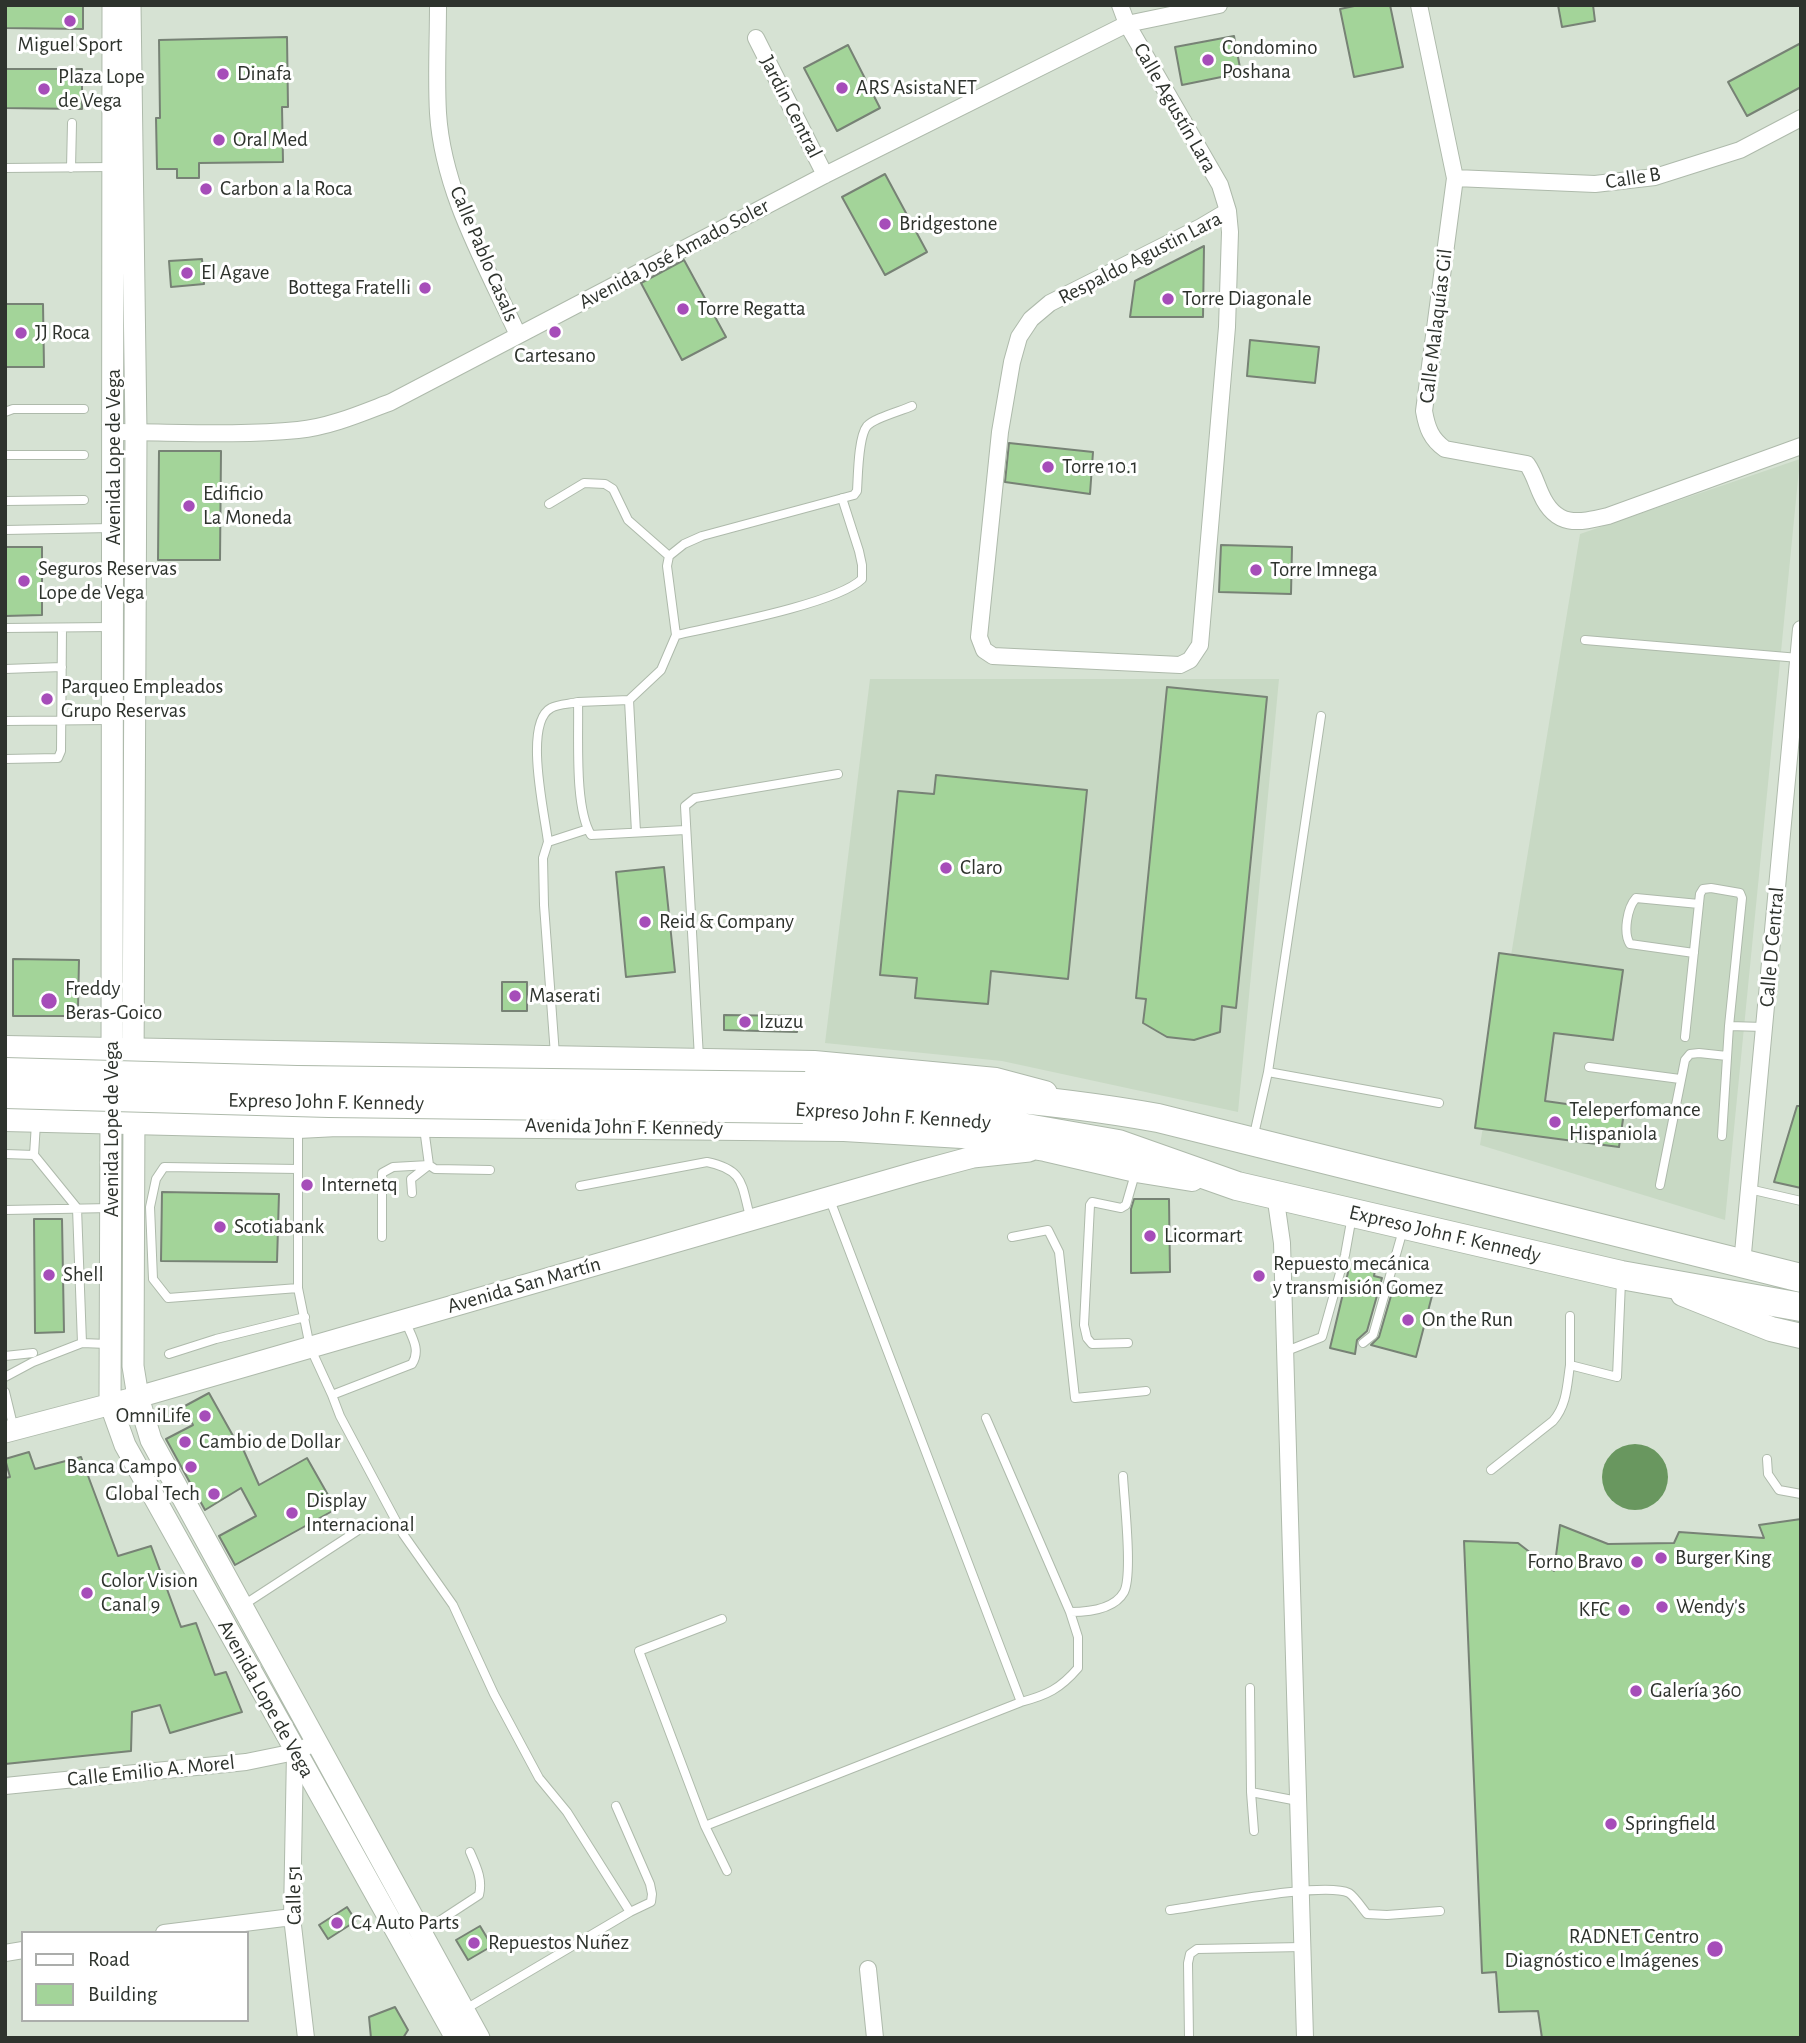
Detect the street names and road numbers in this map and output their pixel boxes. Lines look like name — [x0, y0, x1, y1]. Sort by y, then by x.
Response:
street label: Calle Agustín Lara — [1128, 39, 1222, 177]
street label: Jardin Central — [754, 51, 828, 163]
street label: Calle B — [1604, 161, 1662, 195]
street label: Calle Pablo Casals — [444, 182, 524, 326]
street label: Avenida José Amado Soler — [575, 193, 773, 315]
street label: Respaldo Agustin Lara — [1054, 206, 1226, 310]
street label: Calle Malaquías Gil — [1414, 247, 1458, 405]
street label: Avenida Lope de Vega — [101, 369, 127, 545]
street label: Calle D Central — [1754, 886, 1790, 1008]
street label: Avenida Lope de Vega — [99, 1041, 125, 1217]
street label: Expreso John F. Kennedy — [228, 1088, 424, 1116]
street label: Expreso John F. Kennedy — [794, 1097, 992, 1135]
street label: Avenida John F. Kennedy — [525, 1113, 723, 1141]
street label: Expreso John F. Kennedy — [1347, 1200, 1543, 1268]
street label: Avenida San Martín — [444, 1251, 604, 1319]
street label: Avenida Lope de Vega — [212, 1616, 320, 1782]
street label: Calle Emilio A. Morel — [66, 1750, 236, 1792]
street label: Calle 51 — [281, 1865, 307, 1925]

